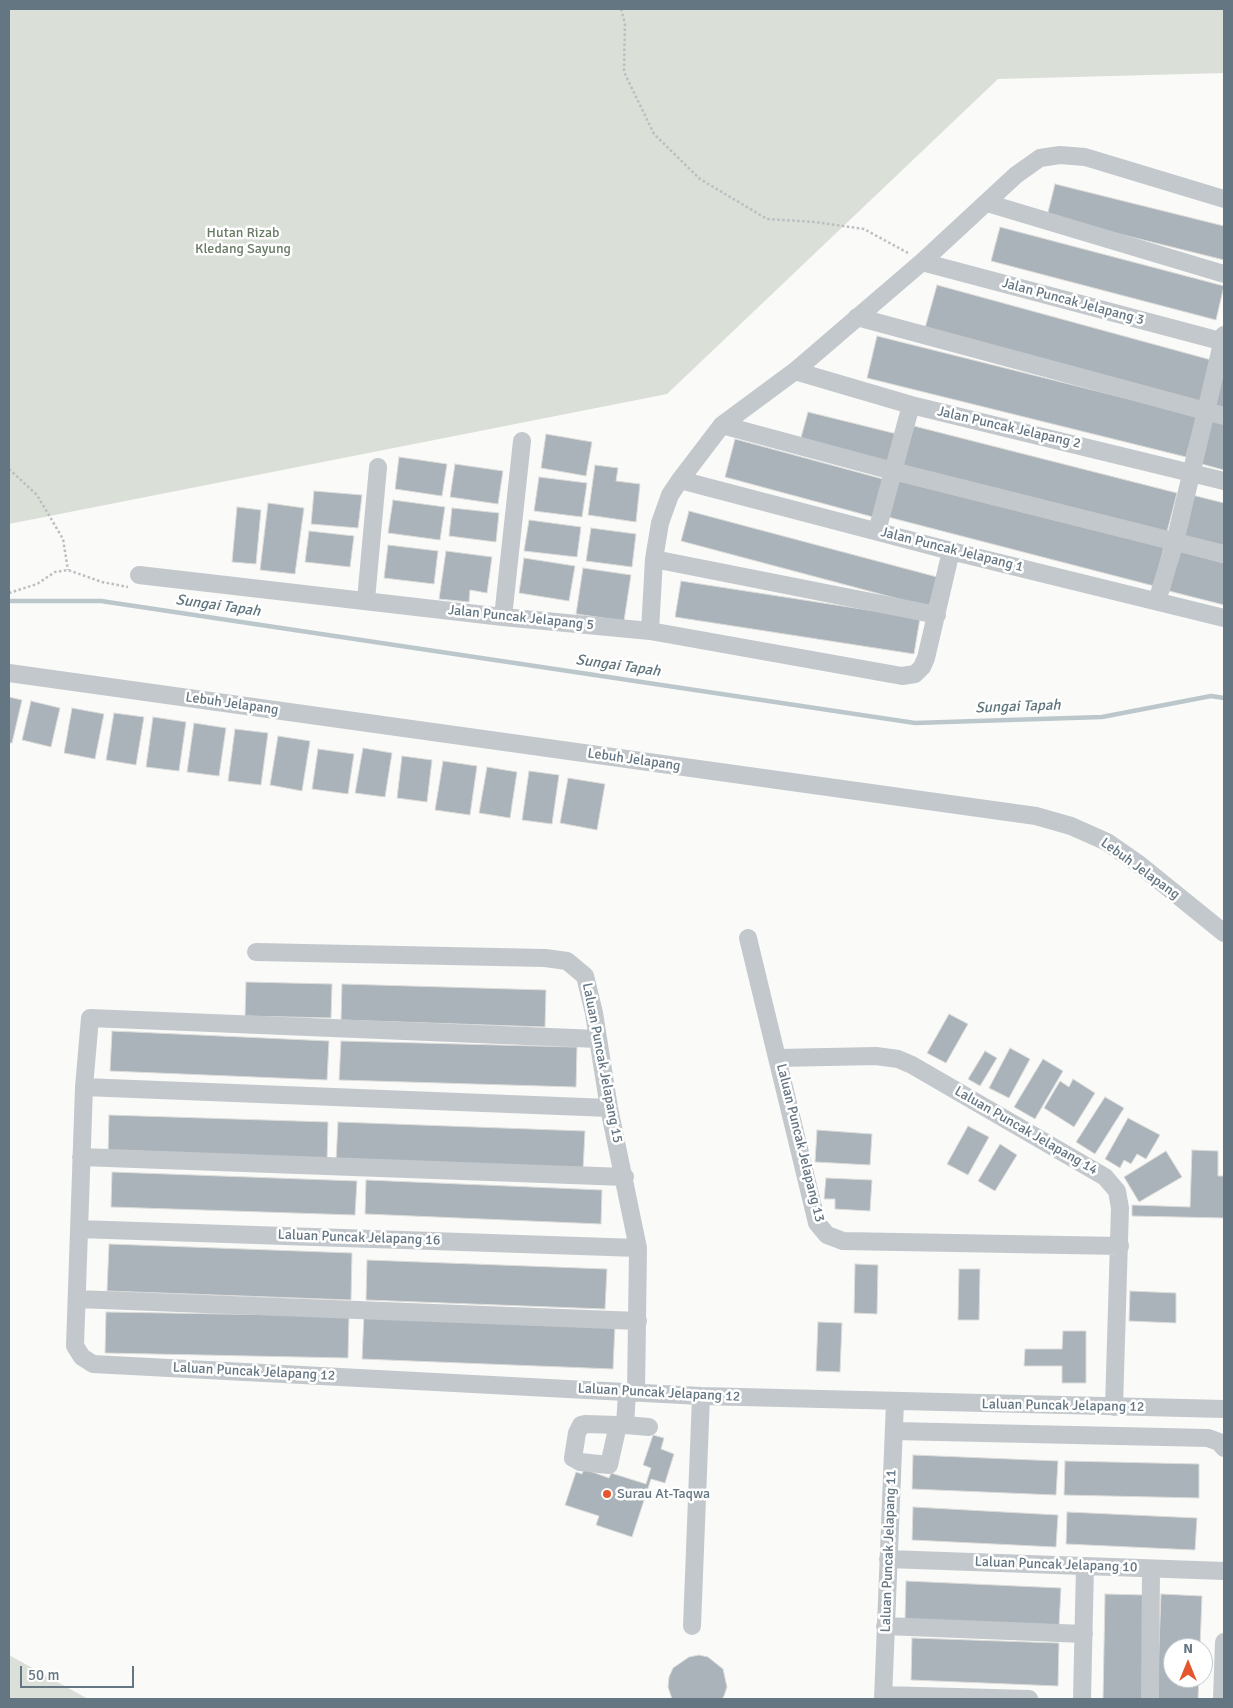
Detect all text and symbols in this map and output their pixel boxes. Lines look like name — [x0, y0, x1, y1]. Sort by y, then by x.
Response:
park label: Hutan Rizab Kledang Sayung — [195, 225, 291, 258]
street label: Jalan Puncak Jelapang 3 — [1000, 275, 1146, 329]
street label: Jalan Puncak Jelapang 2 — [936, 403, 1082, 453]
street label: Jalan Puncak Jelapang 1 — [879, 524, 1025, 576]
water label: Sungai Tapah — [175, 591, 261, 621]
street label: Jalan Puncak Jelapang 5 — [447, 602, 595, 634]
water label: Sungai Tapah — [575, 651, 661, 681]
street label: Lebuh Jelapang — [184, 689, 280, 719]
water label: Sungai Tapah — [975, 697, 1061, 717]
street label: Lebuh Jelapang — [586, 745, 682, 775]
street label: Lebuh Jelapang — [1097, 835, 1183, 903]
street label: Laluan Puncak Jelapang 15 — [578, 981, 626, 1145]
street label: Laluan Puncak Jelapang 13 — [772, 1062, 828, 1224]
street label: Laluan Puncak Jelapang 14 — [951, 1083, 1101, 1179]
street label: Laluan Puncak Jelapang 16 — [277, 1227, 441, 1249]
street label: Laluan Puncak Jelapang 12 — [172, 1359, 336, 1385]
street label: Laluan Puncak Jelapang 12 — [577, 1380, 741, 1406]
street label: Laluan Puncak Jelapang 12 — [981, 1396, 1145, 1416]
street label: Laluan Puncak Jelapang 11 — [878, 1469, 900, 1633]
place label: Surau At-Taqwa — [617, 1486, 710, 1502]
marker: Surau At-Taqwa — [601, 1488, 613, 1500]
street label: Laluan Puncak Jelapang 10 — [974, 1554, 1138, 1576]
north arrow — [1163, 1638, 1213, 1688]
text: N — [1183, 1640, 1193, 1657]
scale bar — [22, 1656, 136, 1688]
text: 50 m — [28, 1666, 59, 1684]

